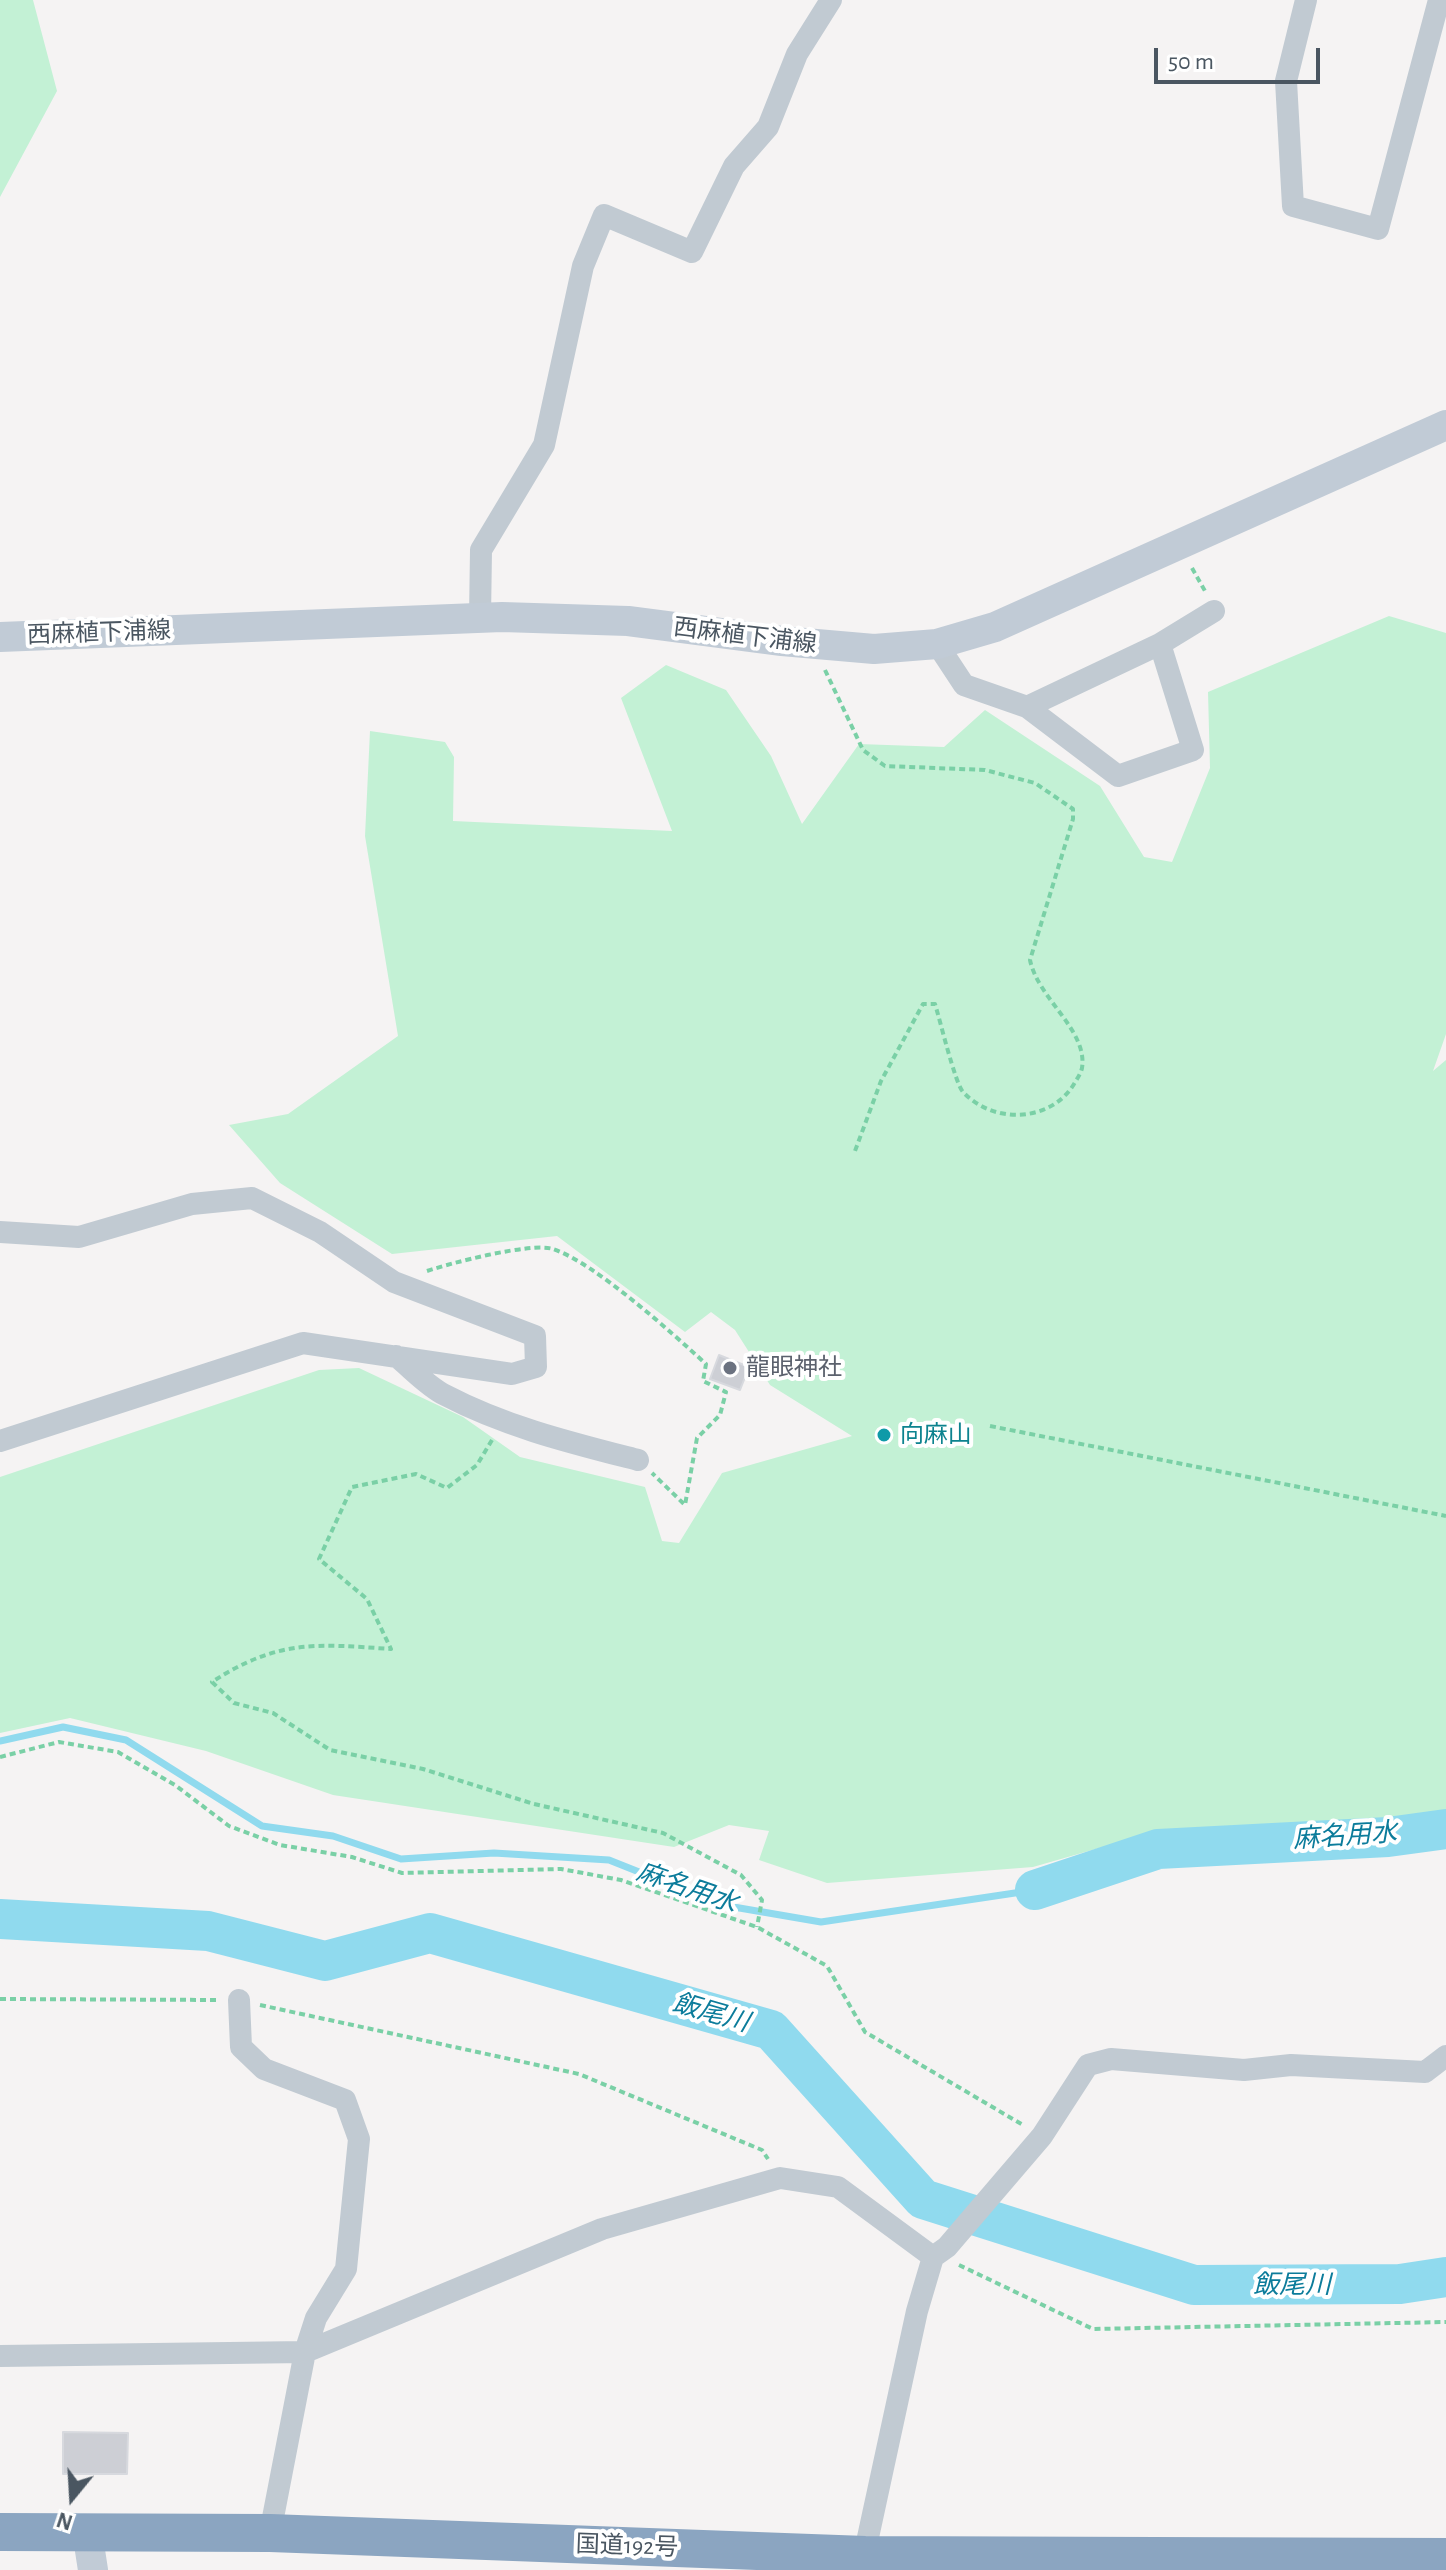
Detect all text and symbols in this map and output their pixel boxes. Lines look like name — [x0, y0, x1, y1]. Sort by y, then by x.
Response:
scale bar — [1158, 32, 1324, 82]
text: 50 m — [1168, 50, 1214, 74]
street label: 西麻植下浦線 — [672, 613, 818, 659]
street label: 西麻植下浦線 — [27, 616, 171, 650]
place label: 龍眼神社 — [746, 1354, 842, 1382]
marker: 龍眼神社 — [721, 1359, 739, 1377]
place label: 向麻山 — [900, 1421, 972, 1449]
marker: 向麻山 — [875, 1426, 893, 1444]
water label: 麻名用水 — [1292, 1817, 1398, 1855]
water label: 麻名用水 — [633, 1856, 741, 1920]
water label: 飯尾川 — [669, 1987, 753, 2039]
water label: 飯尾川 — [1253, 2269, 1331, 2301]
north arrow — [32, 2458, 112, 2538]
text: N — [54, 2508, 75, 2534]
street label: 国道192号 — [575, 2530, 679, 2562]

